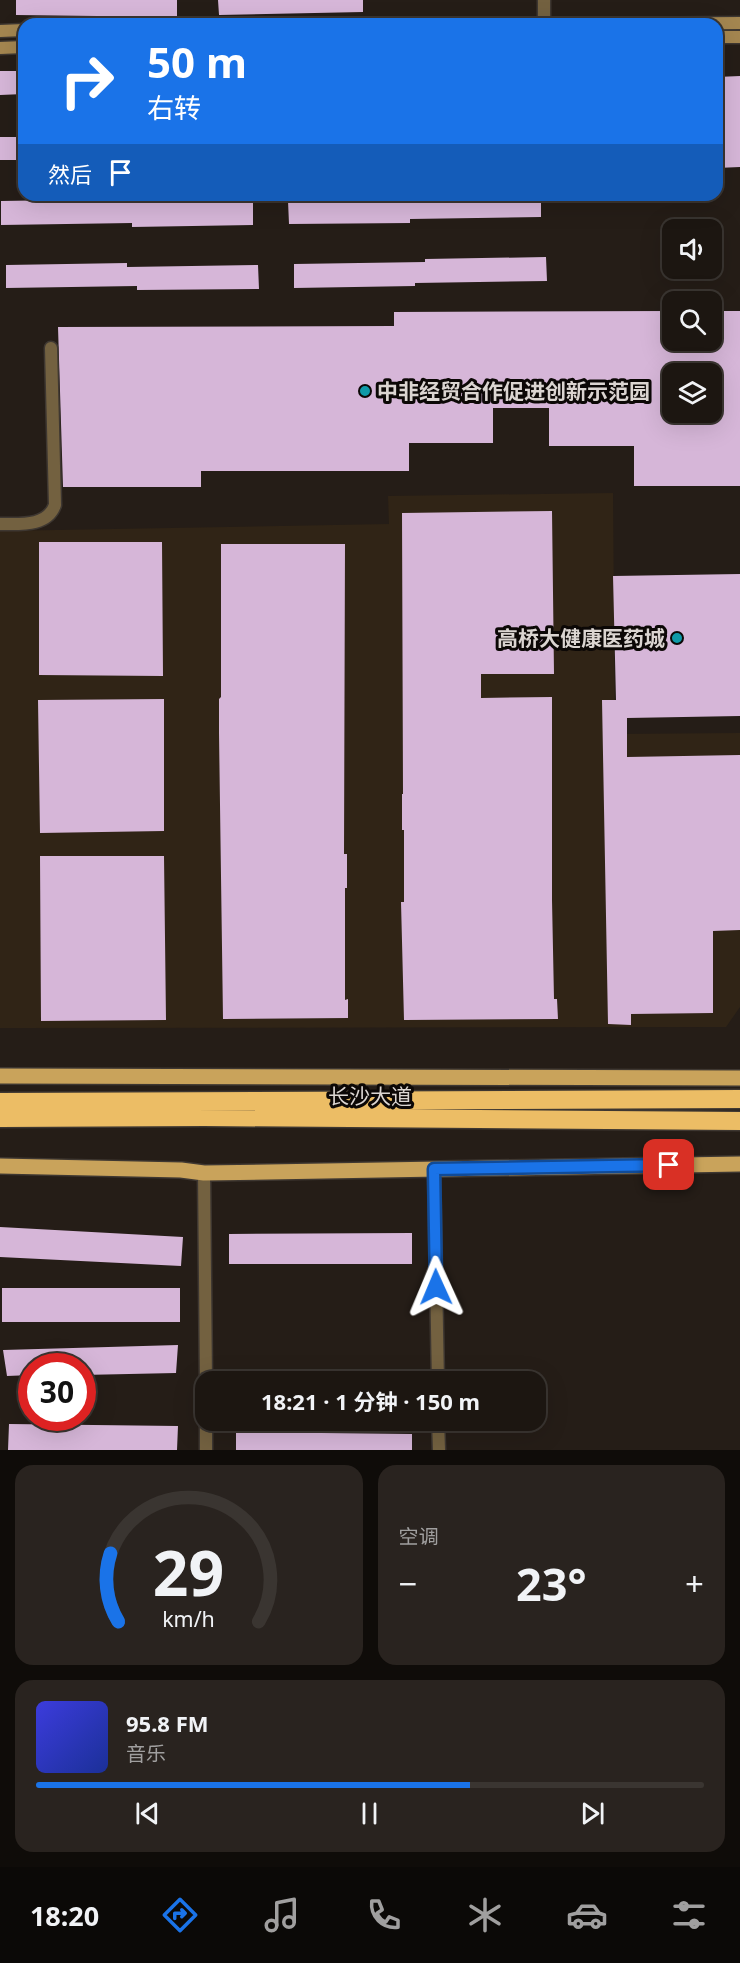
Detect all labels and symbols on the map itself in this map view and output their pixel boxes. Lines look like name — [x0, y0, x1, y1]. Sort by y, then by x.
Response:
place label: 中非经贸合作促进创新示范园 — [377, 377, 650, 405]
marker: 中非经贸合作促进创新示范园 — [358, 384, 372, 398]
place label: 高桥大健康医药城 — [497, 624, 665, 652]
marker: 高桥大健康医药城 — [670, 631, 684, 645]
street label: 长沙大道 — [328, 1082, 412, 1110]
pin — [643, 1139, 694, 1190]
position arrow — [404, 1255, 468, 1319]
speed limit sign: 30 — [18, 1353, 96, 1431]

